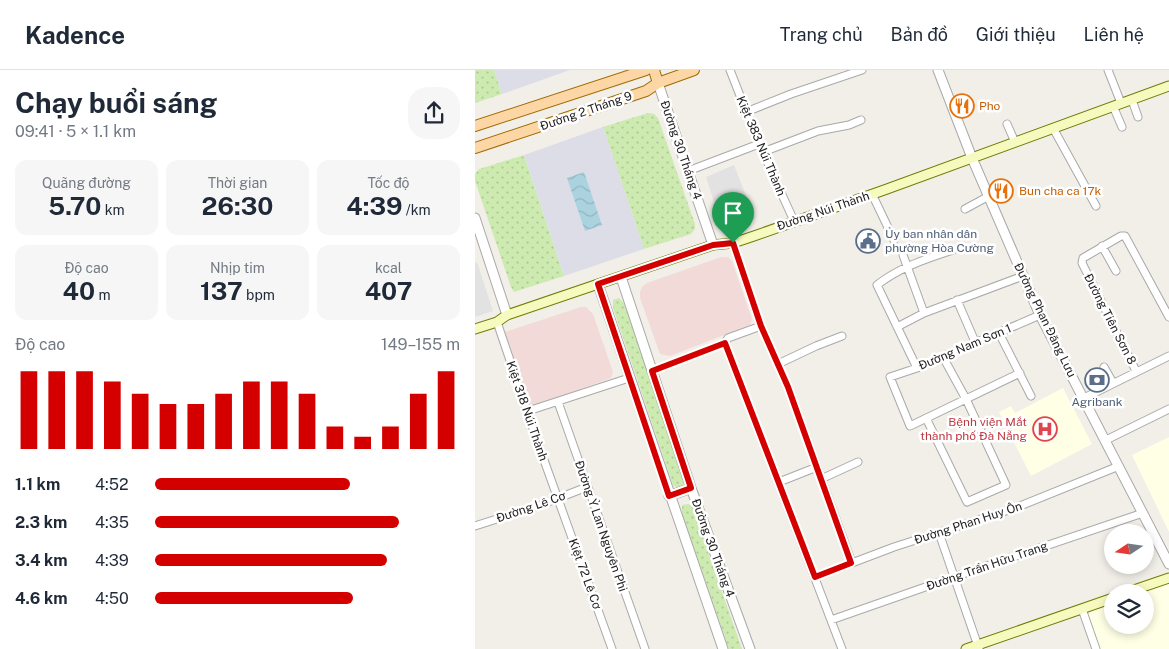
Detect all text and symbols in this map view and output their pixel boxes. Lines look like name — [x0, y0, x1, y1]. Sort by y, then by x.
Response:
text: Kadence — [25, 21, 125, 49]
text: Trang chủ — [780, 24, 863, 45]
text: Bản đồ — [891, 24, 948, 45]
text: Giới thiệu — [976, 24, 1056, 45]
text: Liên hệ — [1084, 24, 1144, 45]
text: Chạy buổi sáng — [15, 86, 217, 119]
button: share — [408, 87, 460, 139]
street label: Đường 2 Tháng 9 — [538, 89, 634, 133]
restaurant icon: Pho — [949, 93, 975, 119]
street label: Kiệt 383 Núi Thành — [734, 94, 788, 198]
street label: Đường 30 Tháng 4 — [657, 99, 705, 202]
place label: Pho — [979, 99, 1001, 113]
text: 09:41 · 5 × 1.1 km — [15, 122, 136, 141]
text: Quãng đường — [42, 175, 131, 191]
text: Thời gian — [208, 175, 267, 191]
text: Tốc độ — [367, 175, 410, 191]
restaurant icon: Bun cha ca 17k — [988, 178, 1014, 204]
place label: Bun cha ca 17k — [1019, 184, 1101, 198]
street label: Đường Núi Thành — [775, 189, 871, 233]
text: 5.70 — [48, 191, 101, 221]
text: 26:30 — [202, 191, 273, 221]
text: 4:39 — [346, 191, 402, 221]
pin — [712, 192, 754, 243]
icon: arrive — [719, 199, 747, 227]
text: km — [101, 202, 125, 218]
text: /km — [402, 202, 431, 218]
place label: Ủy ban nhân dân phường Hòa Cường — [885, 226, 994, 255]
public building icon: Ủy ban nhân dân phường Hòa Cường — [855, 228, 881, 254]
text: Độ cao — [64, 260, 109, 276]
text: Nhịp tim — [210, 260, 265, 276]
text: kcal — [375, 260, 402, 276]
street label: Đường Phan Đăng Lưu — [1011, 260, 1079, 380]
street label: Đường Tiên Sơn 8 — [1081, 271, 1139, 367]
text: 40 — [62, 276, 95, 306]
text: 137 — [200, 276, 243, 306]
text: 407 — [365, 276, 412, 306]
text: m — [95, 287, 111, 303]
text: bpm — [243, 287, 275, 303]
street label: Đường Nam Sơn 1 — [916, 321, 1014, 373]
text: Độ cao — [15, 335, 65, 354]
text: 149–155 m — [381, 335, 460, 354]
street label: Kiệt 318 Núi Thành — [503, 359, 551, 463]
bank icon: Agribank — [1084, 367, 1110, 393]
place label: Agribank — [1072, 395, 1123, 409]
place label: Bệnh viện Mắt thành phố Đà Nẵng — [920, 415, 1027, 443]
hospital icon: Bệnh viện Mắt thành phố Đà Nẵng — [1032, 416, 1058, 442]
street label: Đường Ỷ Lan Nguyên Phi — [572, 458, 631, 593]
text: 1.1 km — [15, 475, 60, 494]
text: 4:52 — [95, 475, 128, 494]
street label: Đường Lê Cơ — [495, 488, 568, 525]
street label: Đường 30 Tháng 4 — [689, 497, 737, 600]
street label: Đường Phan Huy Ôn — [912, 499, 1024, 547]
text: 2.3 km — [15, 513, 67, 532]
text: 4:35 — [95, 513, 129, 532]
north arrow — [1104, 524, 1154, 574]
map controls — [1104, 524, 1154, 634]
street label: Kiệt 72 Lê Cơ — [566, 537, 605, 612]
street label: Đường Trần Hữu Trang — [924, 539, 1050, 593]
text: 3.4 km — [15, 551, 68, 570]
text: 4:39 — [95, 551, 129, 570]
button: layers — [1104, 584, 1154, 634]
text: 4.6 km — [15, 589, 68, 608]
text: 4:50 — [95, 589, 129, 608]

